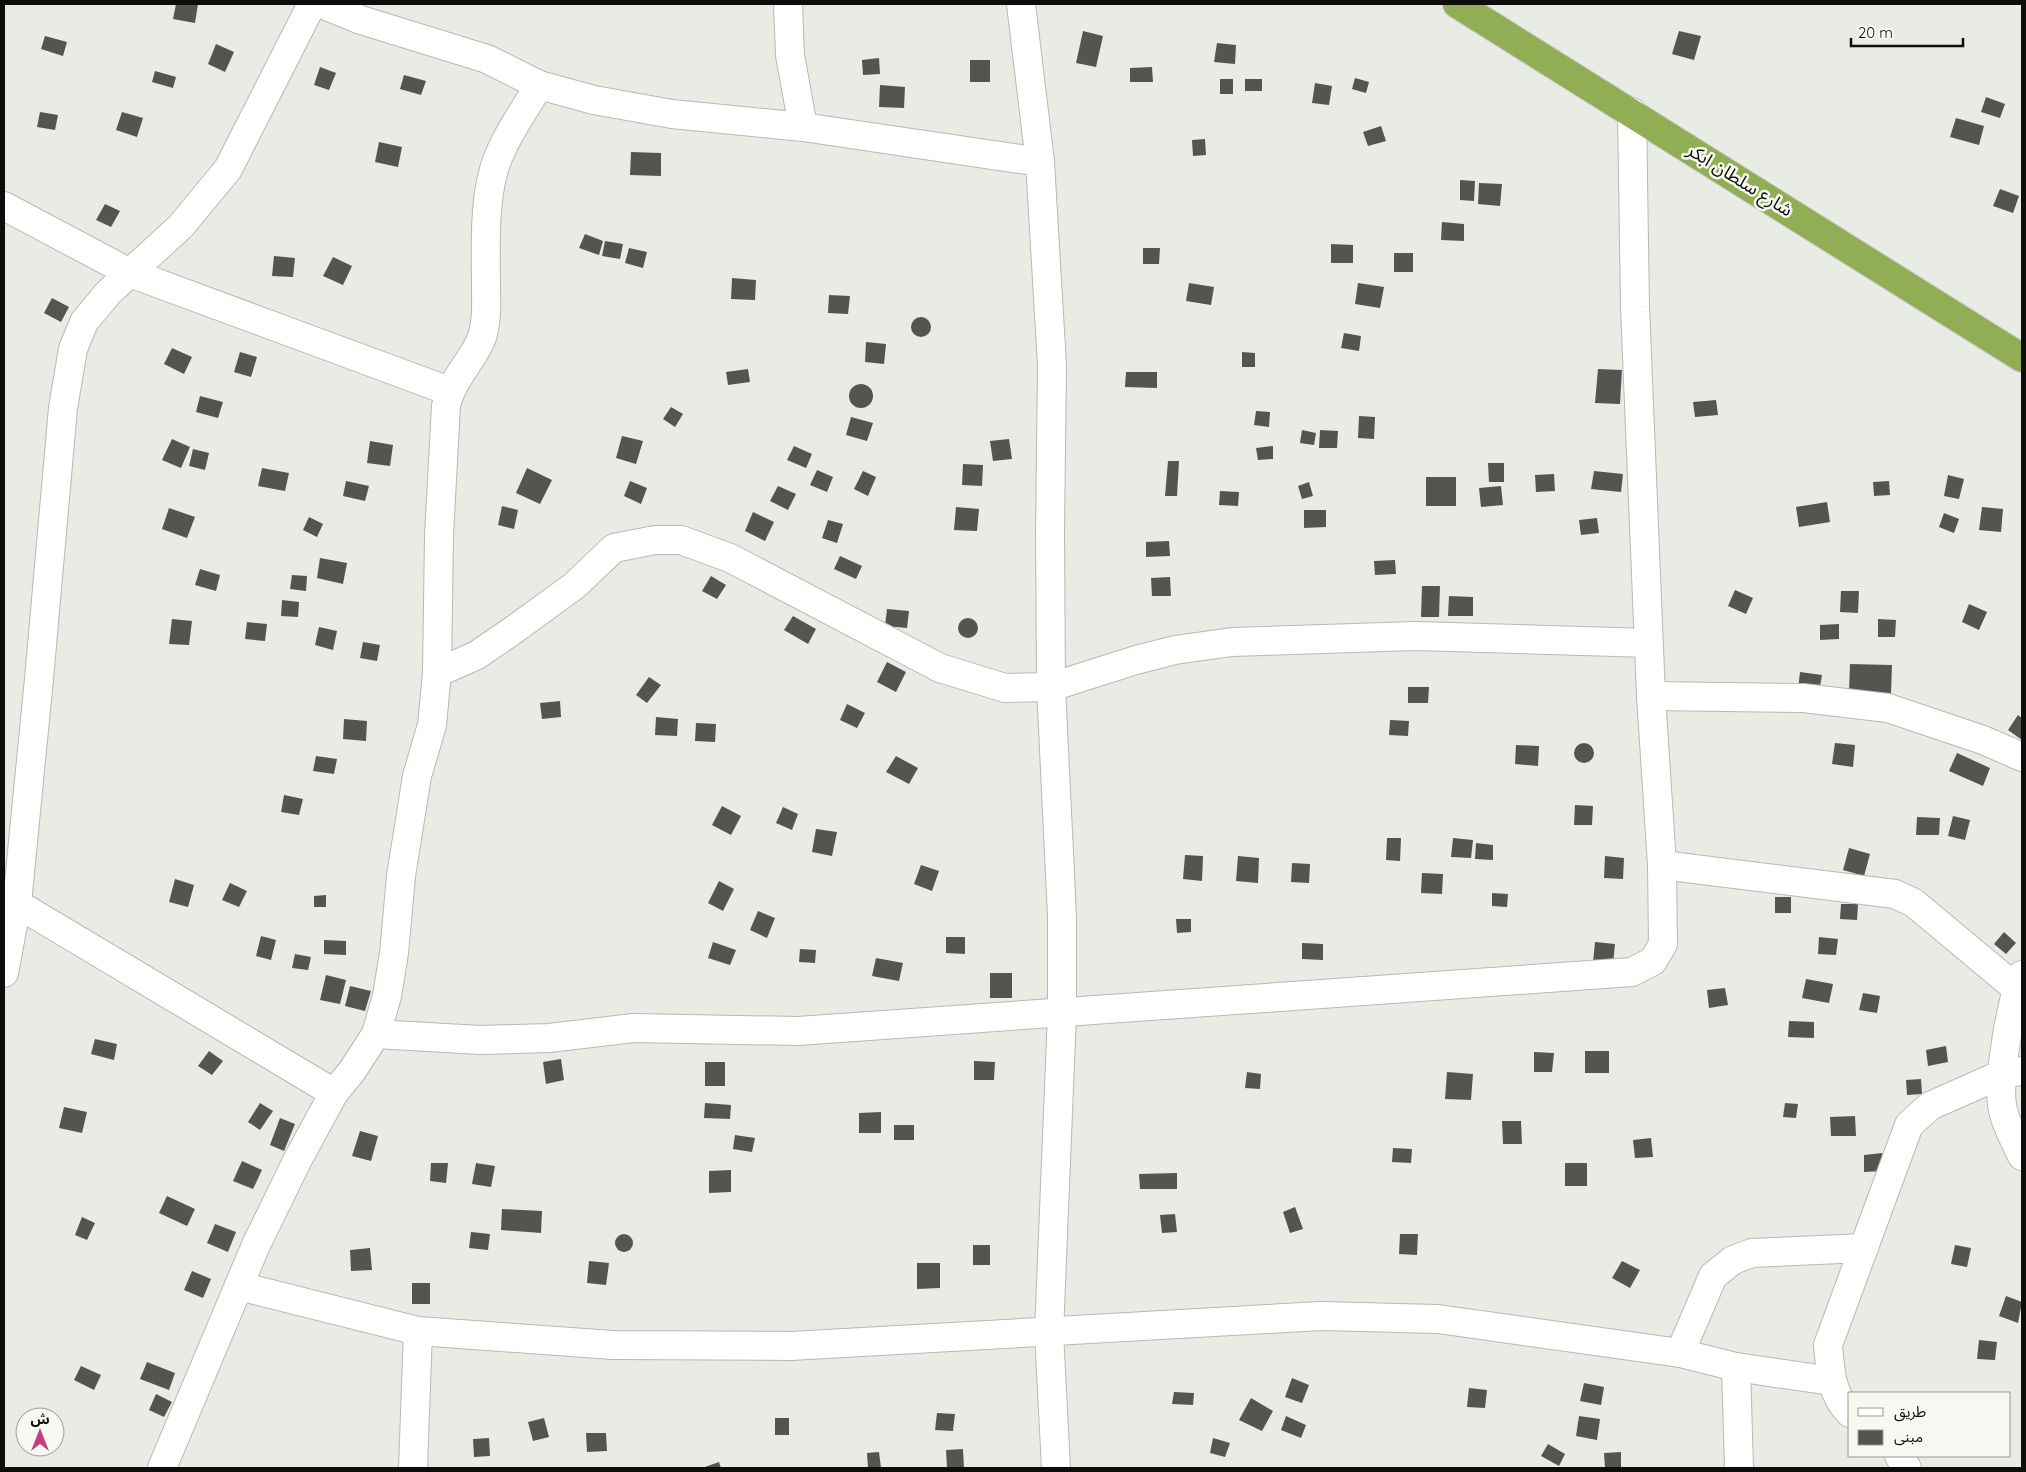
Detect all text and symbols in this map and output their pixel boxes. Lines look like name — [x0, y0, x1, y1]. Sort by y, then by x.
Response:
scale bar — [1851, 15, 1964, 47]
text: 20 m — [1858, 23, 1893, 42]
street label: شارع سلطان ابكر — [1681, 137, 1797, 224]
legend — [1848, 1392, 2011, 1457]
text: طريق — [1894, 1402, 1926, 1422]
north arrow — [15, 1407, 65, 1457]
text: ش — [30, 1410, 50, 1428]
text: مبنى — [1894, 1427, 1923, 1446]

